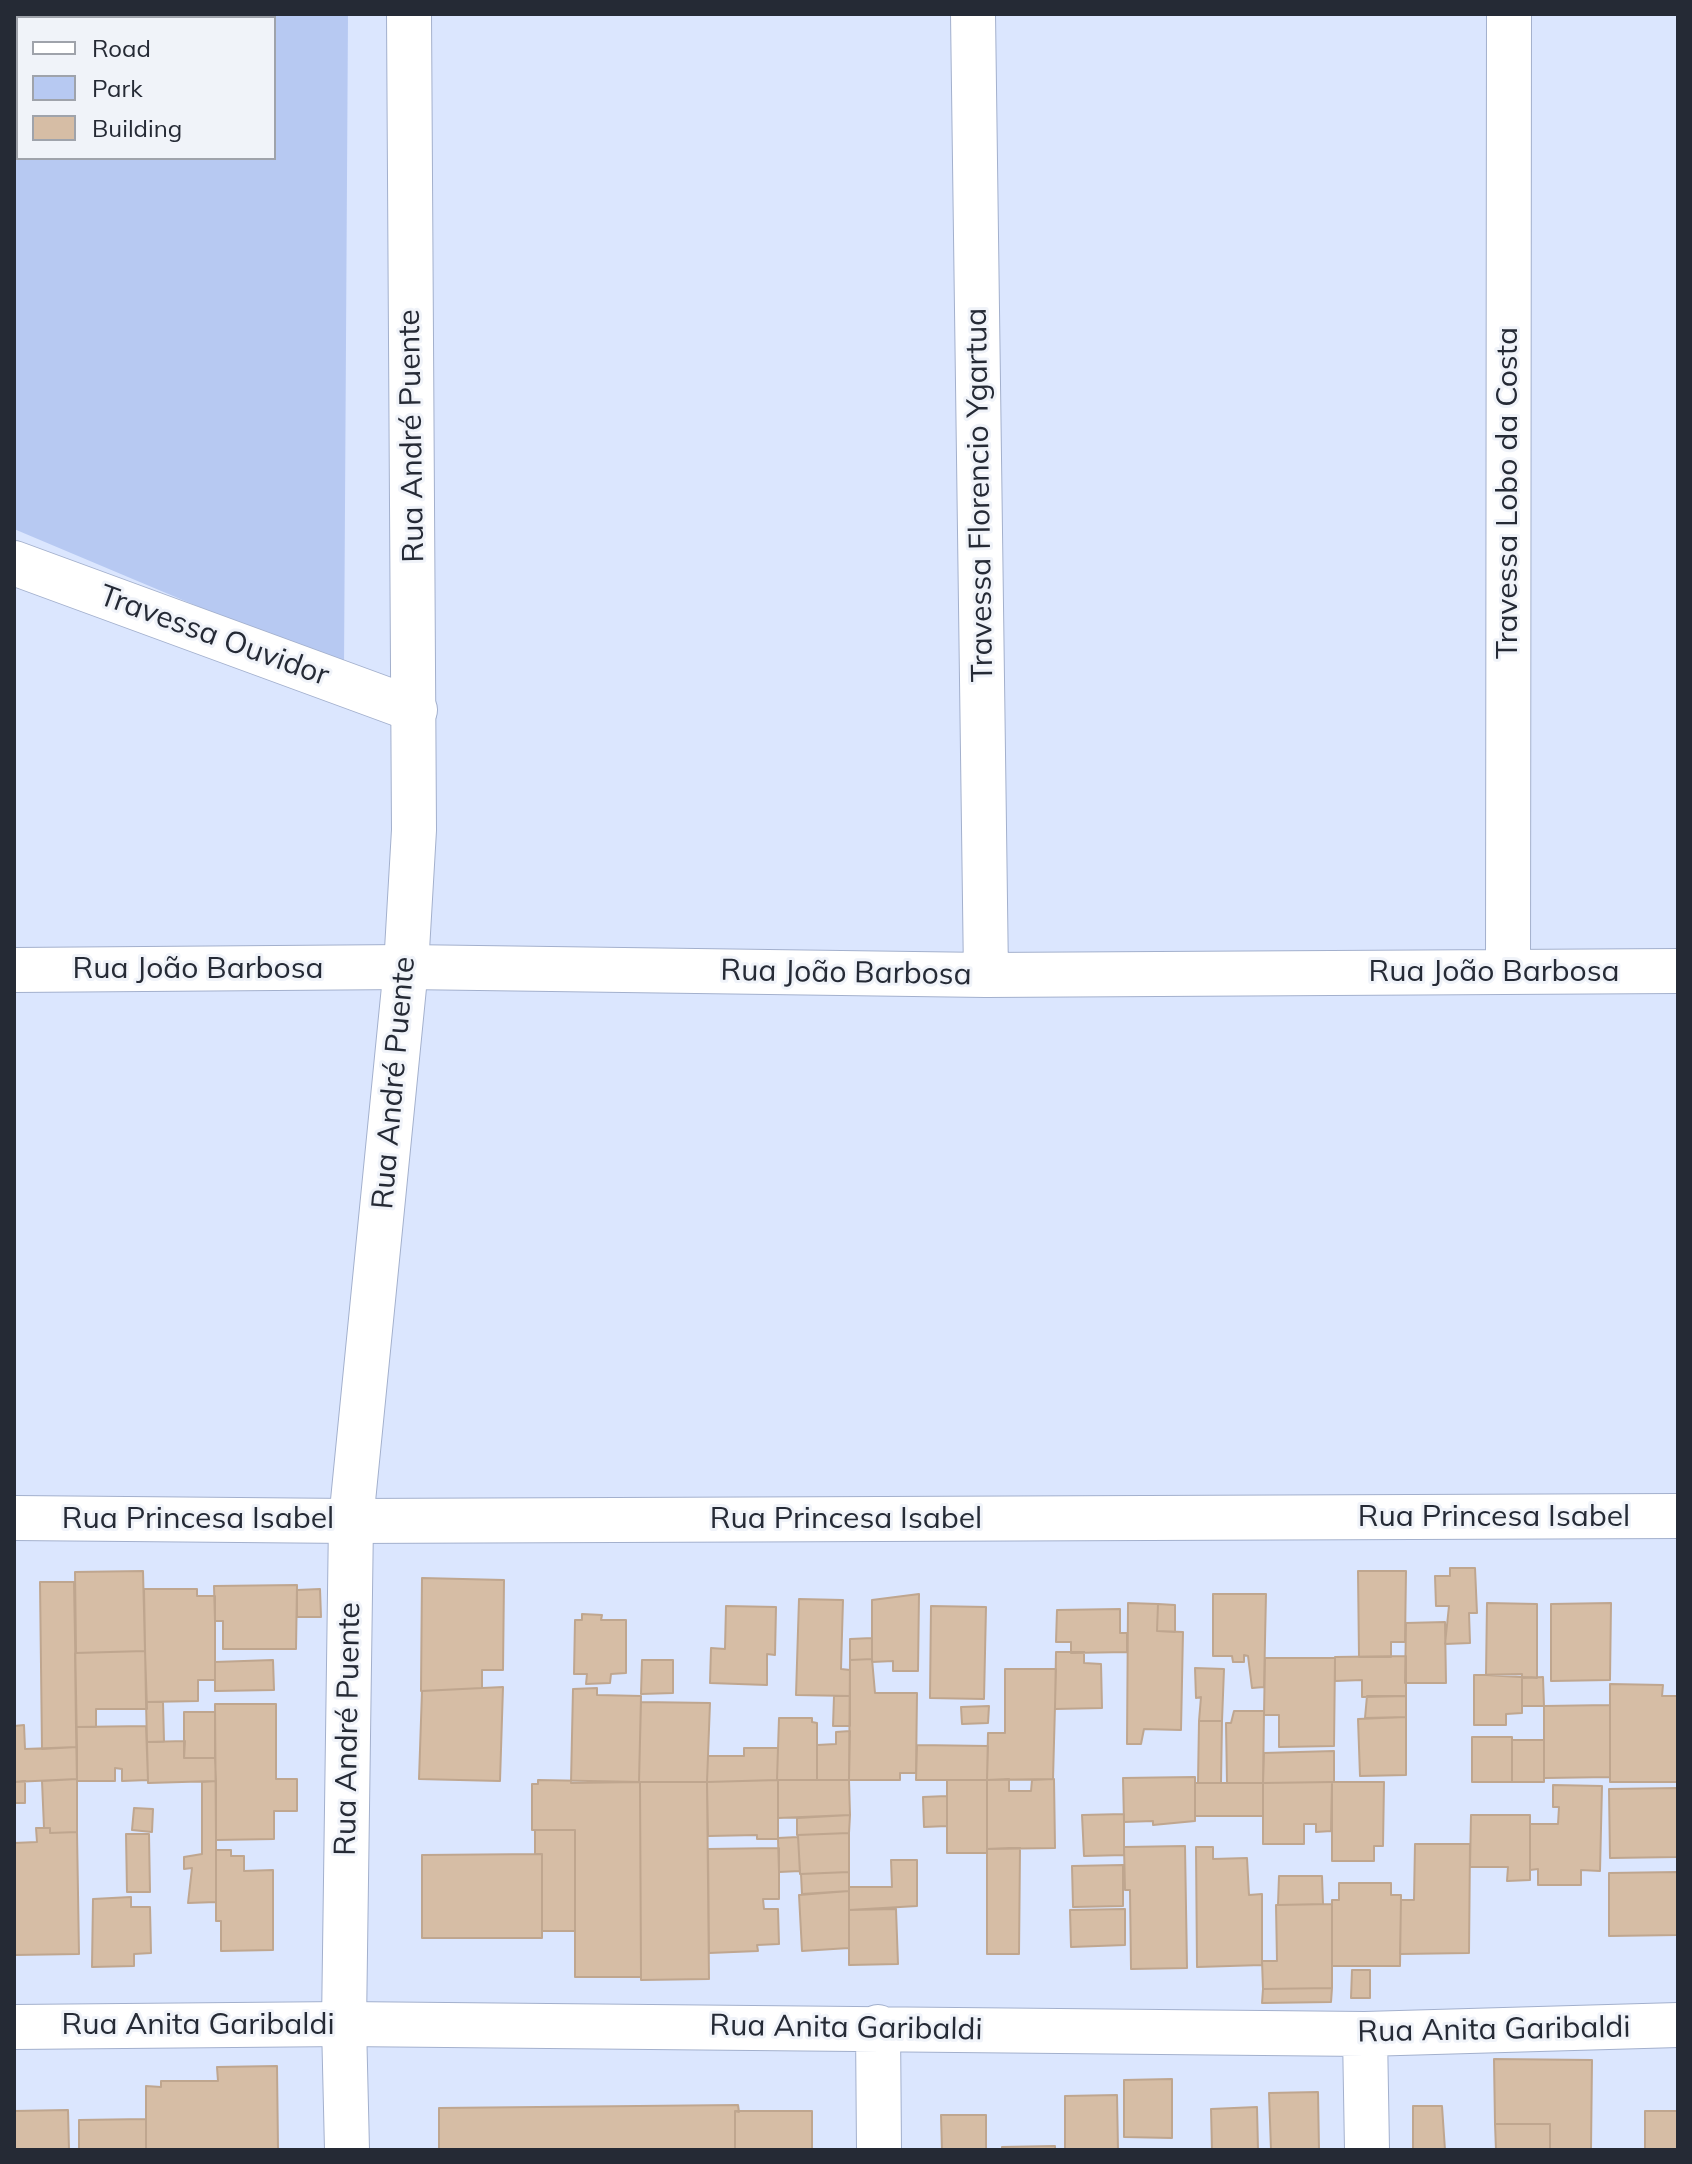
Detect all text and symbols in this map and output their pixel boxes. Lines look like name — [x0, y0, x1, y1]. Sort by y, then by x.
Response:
legend — [16, 16, 276, 160]
text: Road — [92, 33, 151, 63]
text: Park — [92, 73, 143, 103]
text: Building — [92, 113, 182, 143]
street label: Travessa Florencio Ygartua — [959, 308, 1001, 682]
street label: Rua André Puente — [392, 309, 432, 563]
street label: Travessa Lobo da Costa — [1490, 327, 1526, 659]
street label: Travessa Ouvidor — [94, 578, 334, 694]
street label: Rua João Barbosa — [72, 951, 324, 987]
street label: Rua João Barbosa — [720, 953, 972, 993]
street label: Rua João Barbosa — [1368, 954, 1620, 990]
street label: Rua André Puente — [365, 955, 423, 1211]
street label: Rua Princesa Isabel — [1358, 1499, 1630, 1535]
street label: Rua Princesa Isabel — [62, 1501, 334, 1537]
street label: Rua Princesa Isabel — [710, 1501, 982, 1537]
street label: Rua André Puente — [328, 1602, 368, 1856]
street label: Rua Anita Garibaldi — [61, 2007, 335, 2043]
street label: Rua Anita Garibaldi — [709, 2008, 983, 2048]
street label: Rua Anita Garibaldi — [1357, 2010, 1631, 2050]

